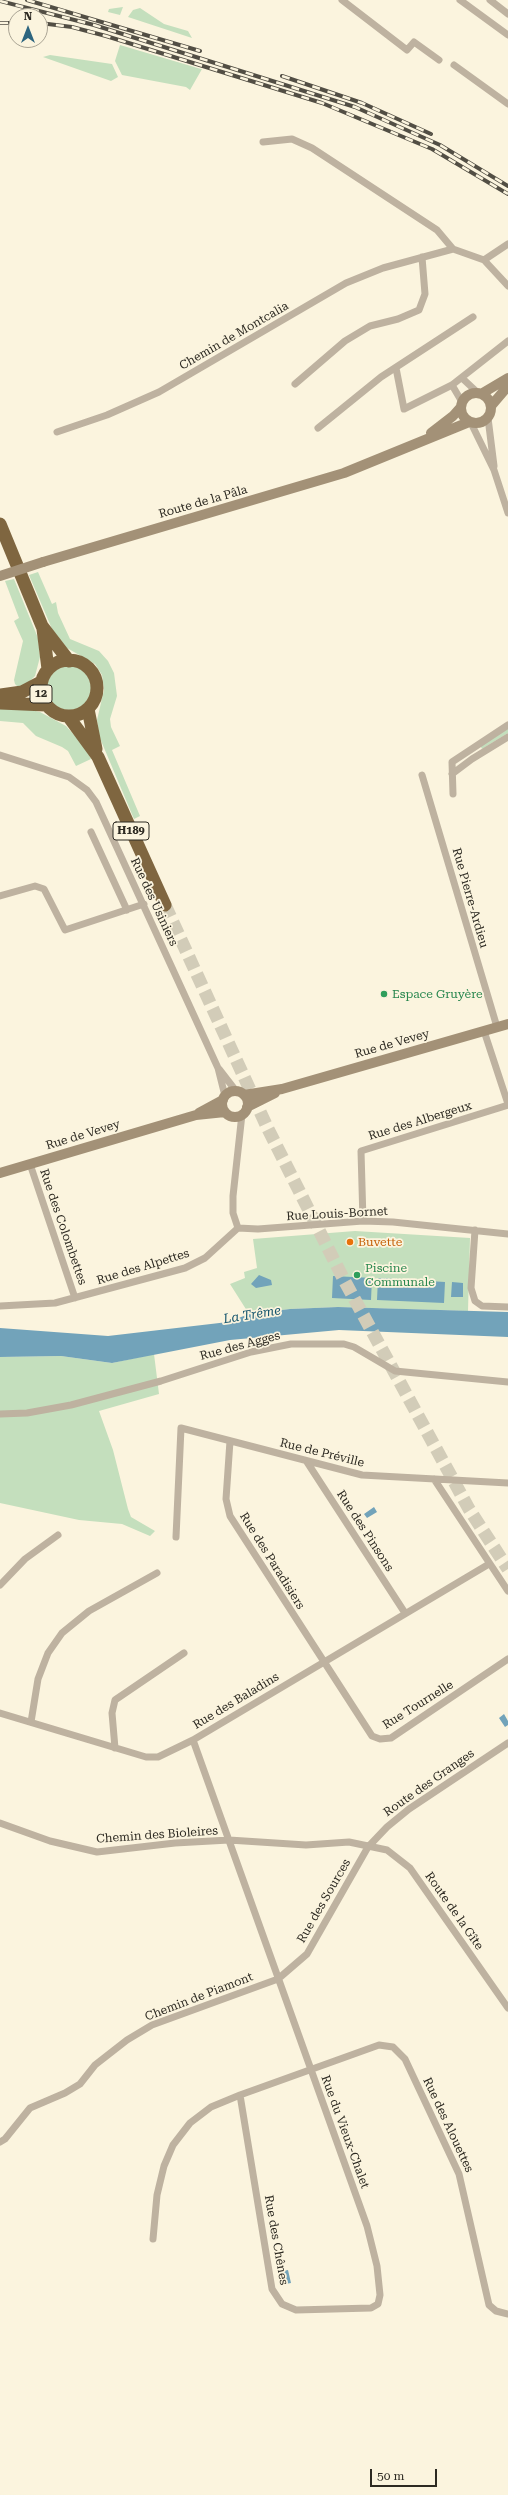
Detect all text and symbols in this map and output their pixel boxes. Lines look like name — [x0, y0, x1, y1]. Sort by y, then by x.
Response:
north arrow — [8, 8, 48, 48]
text: N — [24, 10, 32, 23]
street label: Chemin de Montcalia — [177, 299, 291, 373]
street label: Route de la Pâla — [157, 482, 249, 522]
road number: 12 — [30, 685, 52, 703]
road number: H189 — [113, 822, 149, 840]
street label: Rue Pierre-Ardieu — [449, 846, 491, 950]
street label: Rue des Usiniers — [127, 855, 181, 949]
place label: Espace Gruyère — [392, 987, 483, 1001]
marker: Espace Gruyère — [379, 989, 389, 999]
street label: Rue de Vevey — [353, 1026, 431, 1062]
street label: Rue des Albergeux — [367, 1098, 473, 1144]
street label: Rue de Vevey — [44, 1117, 122, 1153]
street label: Rue des Colombettes — [36, 1167, 90, 1287]
street label: Rue Louis-Bornet — [286, 1204, 388, 1224]
place label: Buvette — [358, 1235, 402, 1249]
marker: Buvette — [345, 1237, 355, 1247]
street label: Rue des Alpettes — [95, 1246, 191, 1288]
place label: Piscine Communale — [365, 1261, 435, 1289]
marker: Piscine Communale — [352, 1270, 362, 1280]
water label: La Trême — [222, 1303, 282, 1327]
street label: Rue des Agges — [198, 1328, 282, 1364]
street label: Rue de Préville — [278, 1436, 366, 1470]
street label: Rue des Pinsons — [333, 1488, 397, 1574]
street label: Rue des Paradisiers — [236, 1510, 308, 1612]
street label: Rue des Baladins — [190, 1670, 282, 1732]
street label: Rue Tournelle — [380, 1678, 456, 1732]
street label: Route des Granges — [381, 1746, 477, 1820]
street label: Chemin des Bioleires — [96, 1824, 218, 1846]
street label: Rue des Sources — [294, 1856, 354, 1946]
street label: Route de la Gîte — [422, 1869, 486, 1953]
street label: Chemin de Piamont — [143, 1970, 255, 2024]
street label: Rue du Vieux-Chalet — [318, 2073, 372, 2191]
street label: Rue des Alouettes — [420, 2075, 476, 2175]
street label: Rue des Chênes — [261, 2194, 291, 2286]
scale bar — [372, 2461, 439, 2487]
text: 50 m — [377, 2469, 404, 2483]

